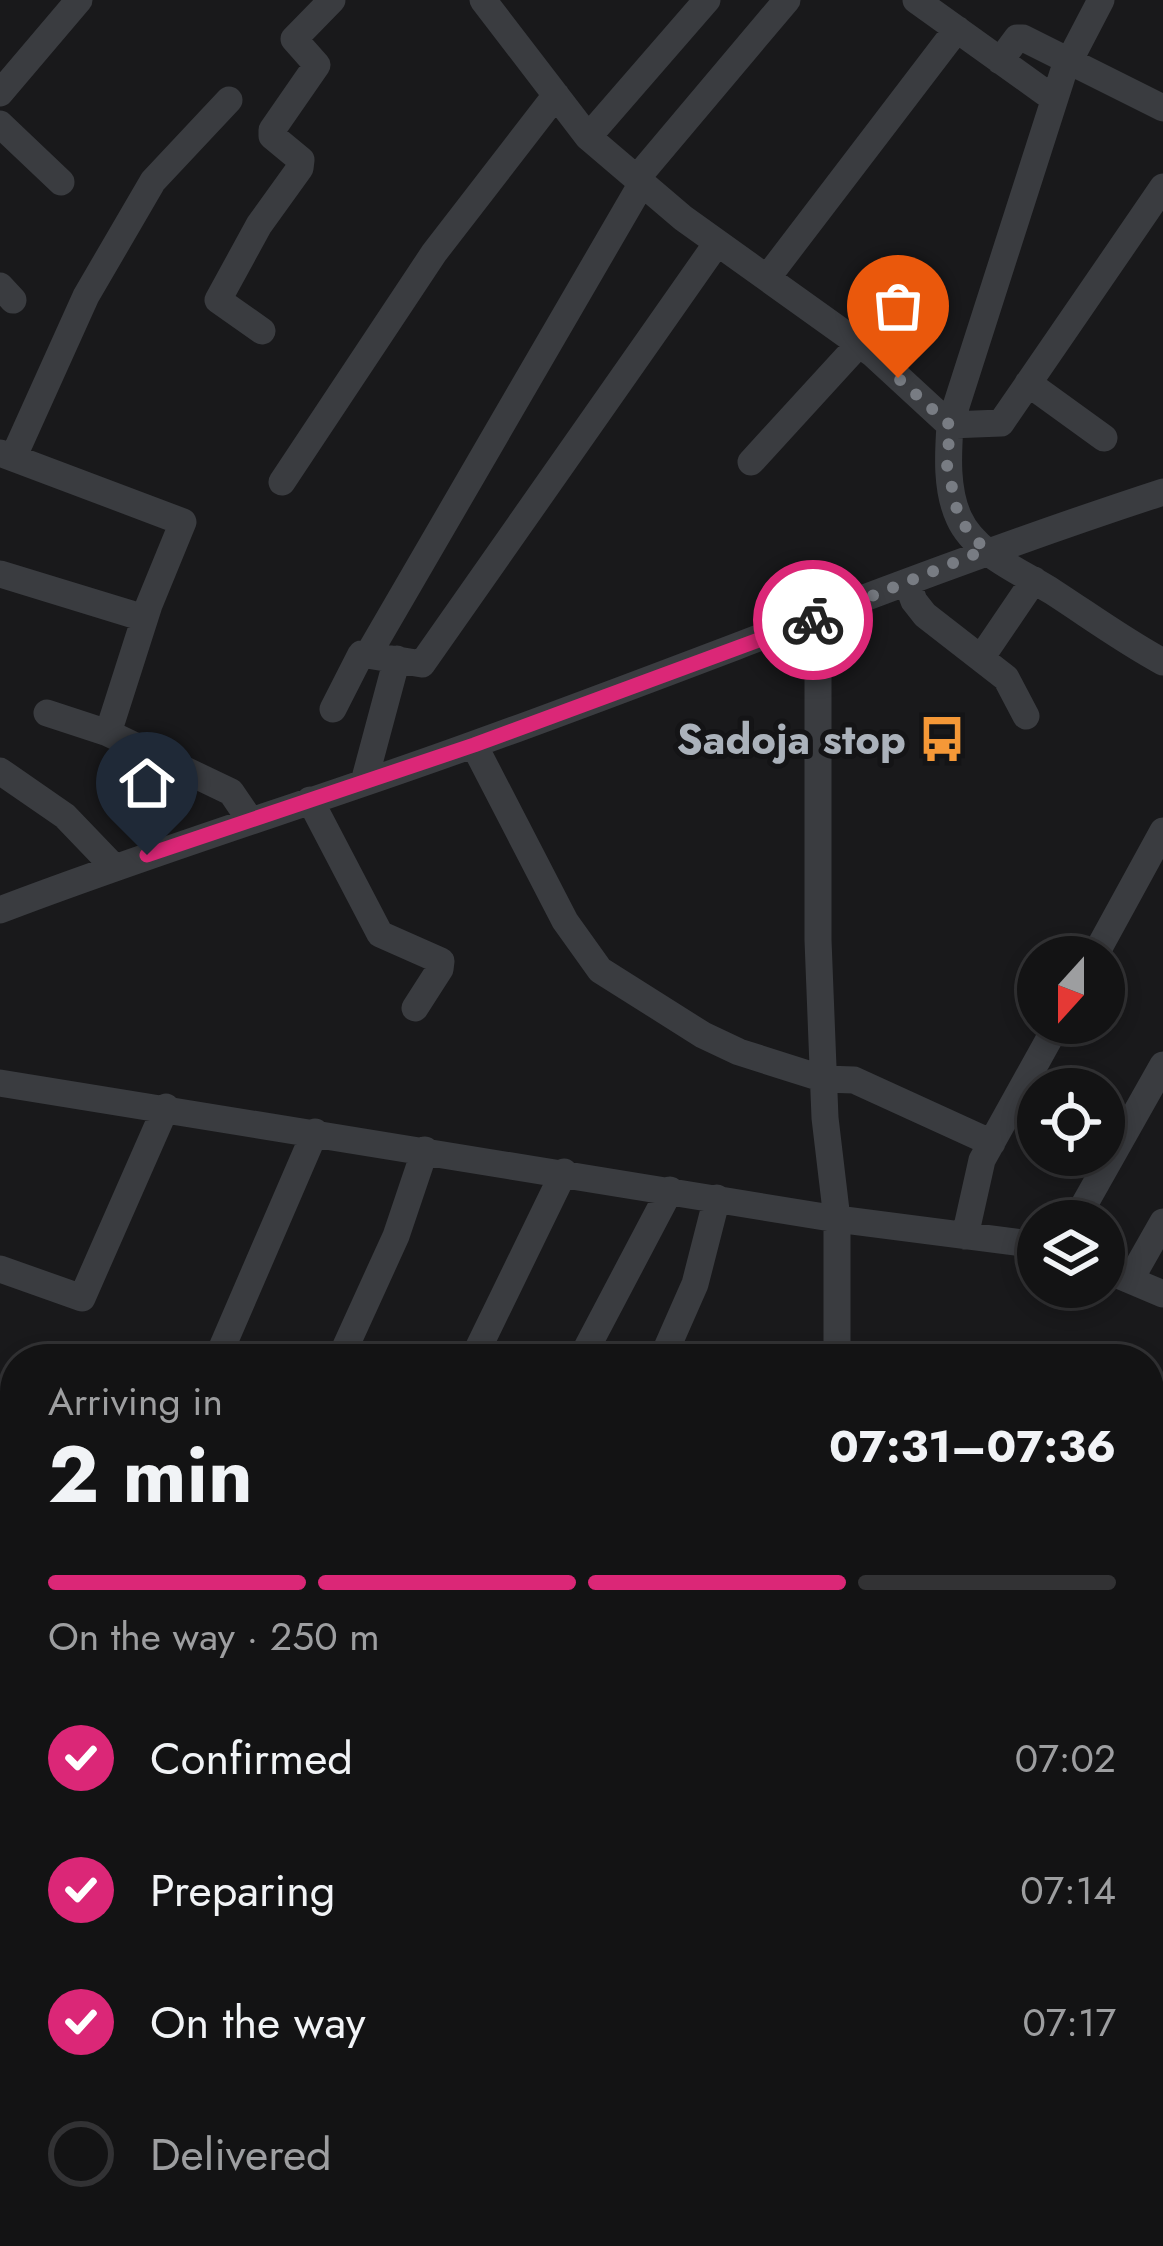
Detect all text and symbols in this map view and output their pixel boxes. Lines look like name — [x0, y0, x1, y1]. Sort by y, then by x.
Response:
pin — [847, 255, 949, 378]
icon: bag — [865, 273, 931, 339]
courier — [753, 560, 873, 680]
icon: bike — [780, 587, 846, 653]
place label: Sadoja stop — [677, 709, 906, 770]
bus stop icon: Sadoja stop — [917, 714, 967, 764]
pin — [96, 732, 198, 855]
icon: home — [114, 750, 180, 816]
north arrow — [1017, 936, 1125, 1044]
map controls — [1017, 936, 1125, 1308]
button: locate — [1017, 1068, 1125, 1176]
button: layers — [1017, 1200, 1125, 1308]
text: Arriving in — [48, 1373, 223, 1430]
text: 07:31–07:36 — [829, 1414, 1116, 1479]
text: 2 min — [48, 1419, 253, 1531]
text: On the way · 250 m — [48, 1608, 380, 1665]
icon: check — [48, 1725, 114, 1791]
text: Confirmed — [150, 1726, 353, 1791]
text: 07:02 — [1015, 1730, 1116, 1787]
icon: check — [48, 1857, 114, 1923]
text: Preparing — [150, 1858, 335, 1923]
text: 07:14 — [1020, 1862, 1116, 1919]
icon: check — [48, 1989, 114, 2055]
text: On the way — [150, 1990, 366, 2055]
text: 07:17 — [1022, 1994, 1116, 2051]
text: Delivered — [150, 2122, 332, 2187]

